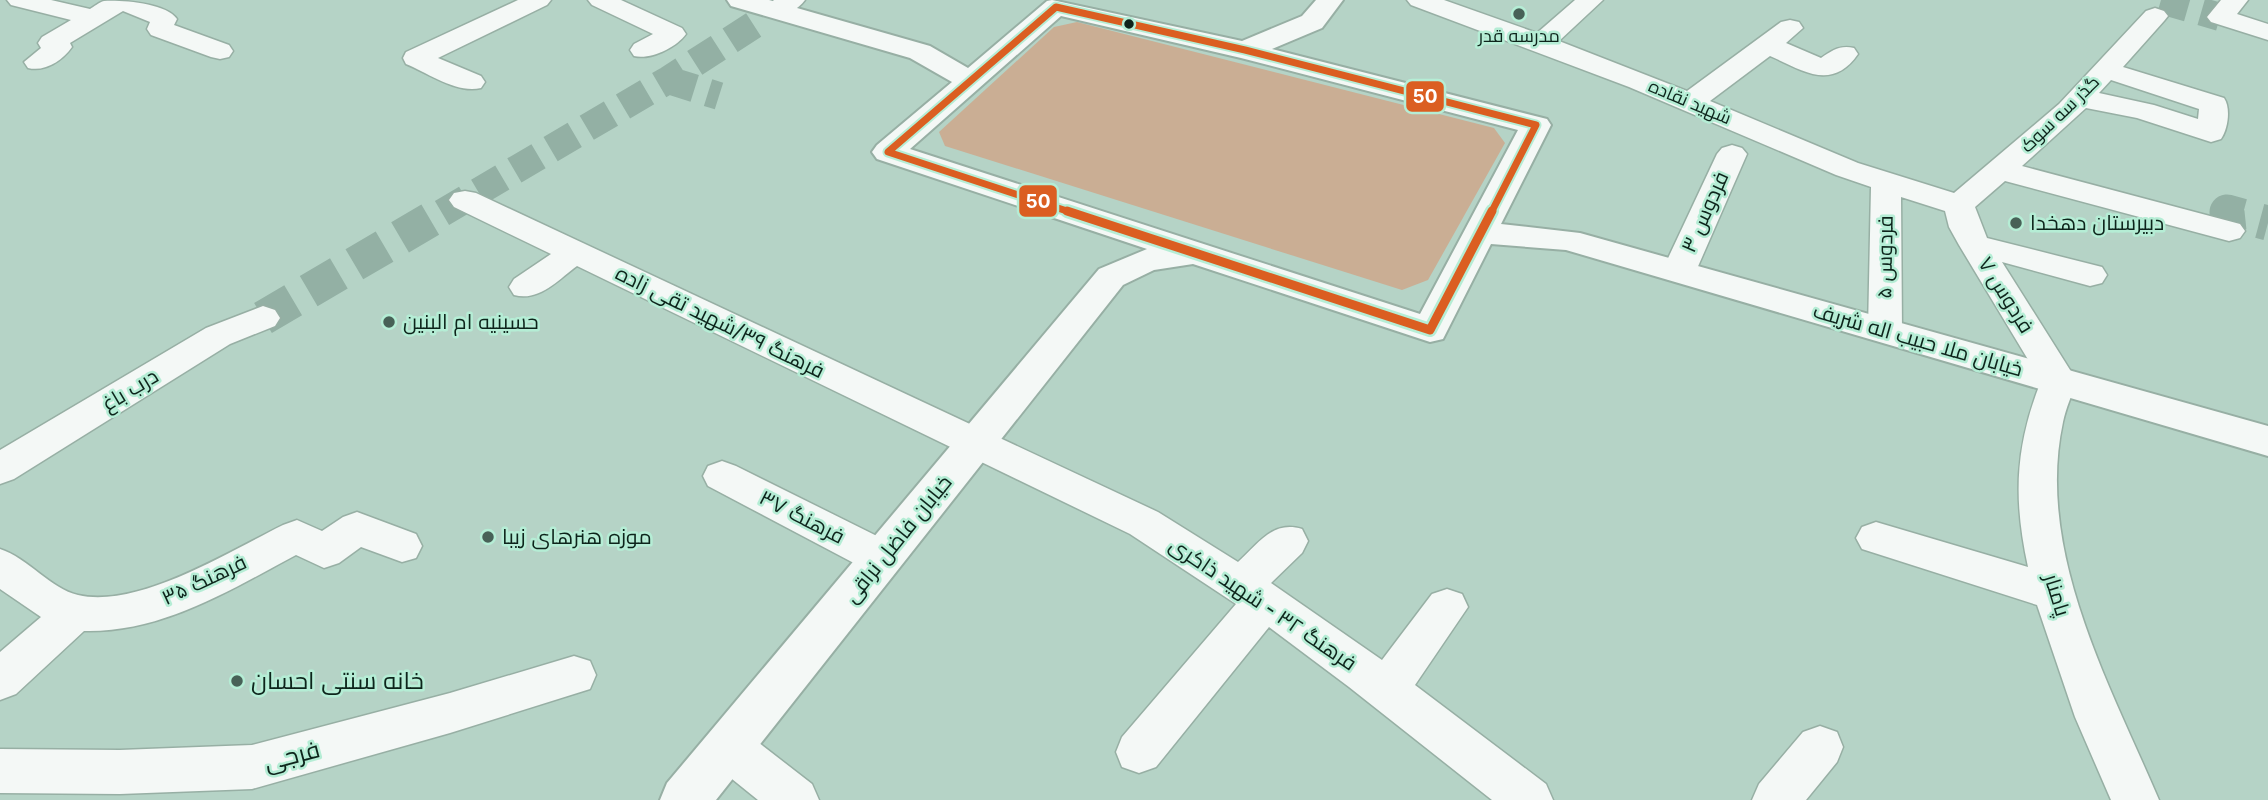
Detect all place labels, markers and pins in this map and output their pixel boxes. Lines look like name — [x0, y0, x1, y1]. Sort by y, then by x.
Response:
marker: مدرسه قدر — [1511, 6, 1527, 22]
unlabelled marker — [1122, 17, 1136, 31]
place label: مدرسه قدر — [1477, 25, 1560, 47]
place label: دبیرستان دهخدا — [2030, 210, 2164, 236]
marker: دبیرستان دهخدا — [2008, 215, 2024, 231]
place label: حسینیه ام البنین — [403, 309, 539, 336]
marker: حسینیه ام البنین — [381, 314, 397, 330]
place label: موزه هنرهای زیبا — [502, 524, 652, 550]
marker: موزه هنرهای زیبا — [480, 529, 496, 545]
place label: خانه سنتی احسان — [251, 666, 424, 695]
marker: خانه سنتی احسان — [229, 673, 245, 689]

